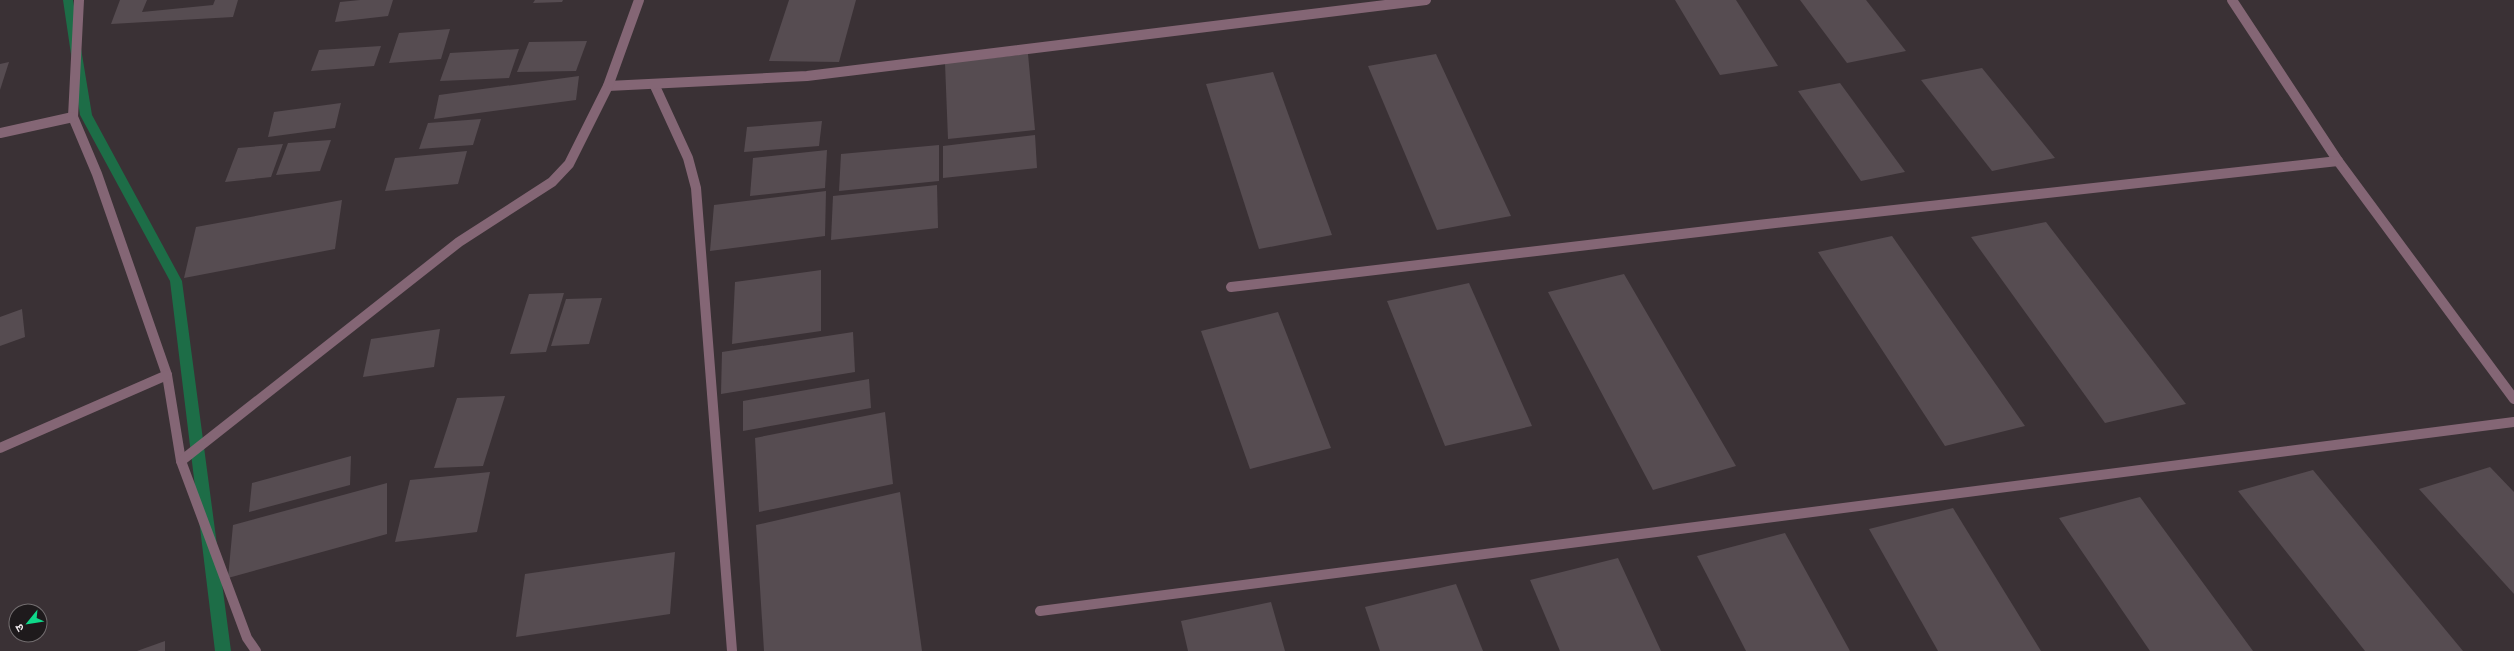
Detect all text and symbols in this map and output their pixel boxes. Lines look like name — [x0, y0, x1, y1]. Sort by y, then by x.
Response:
north arrow — [8, 603, 48, 643]
text: उ — [12, 622, 26, 634]

